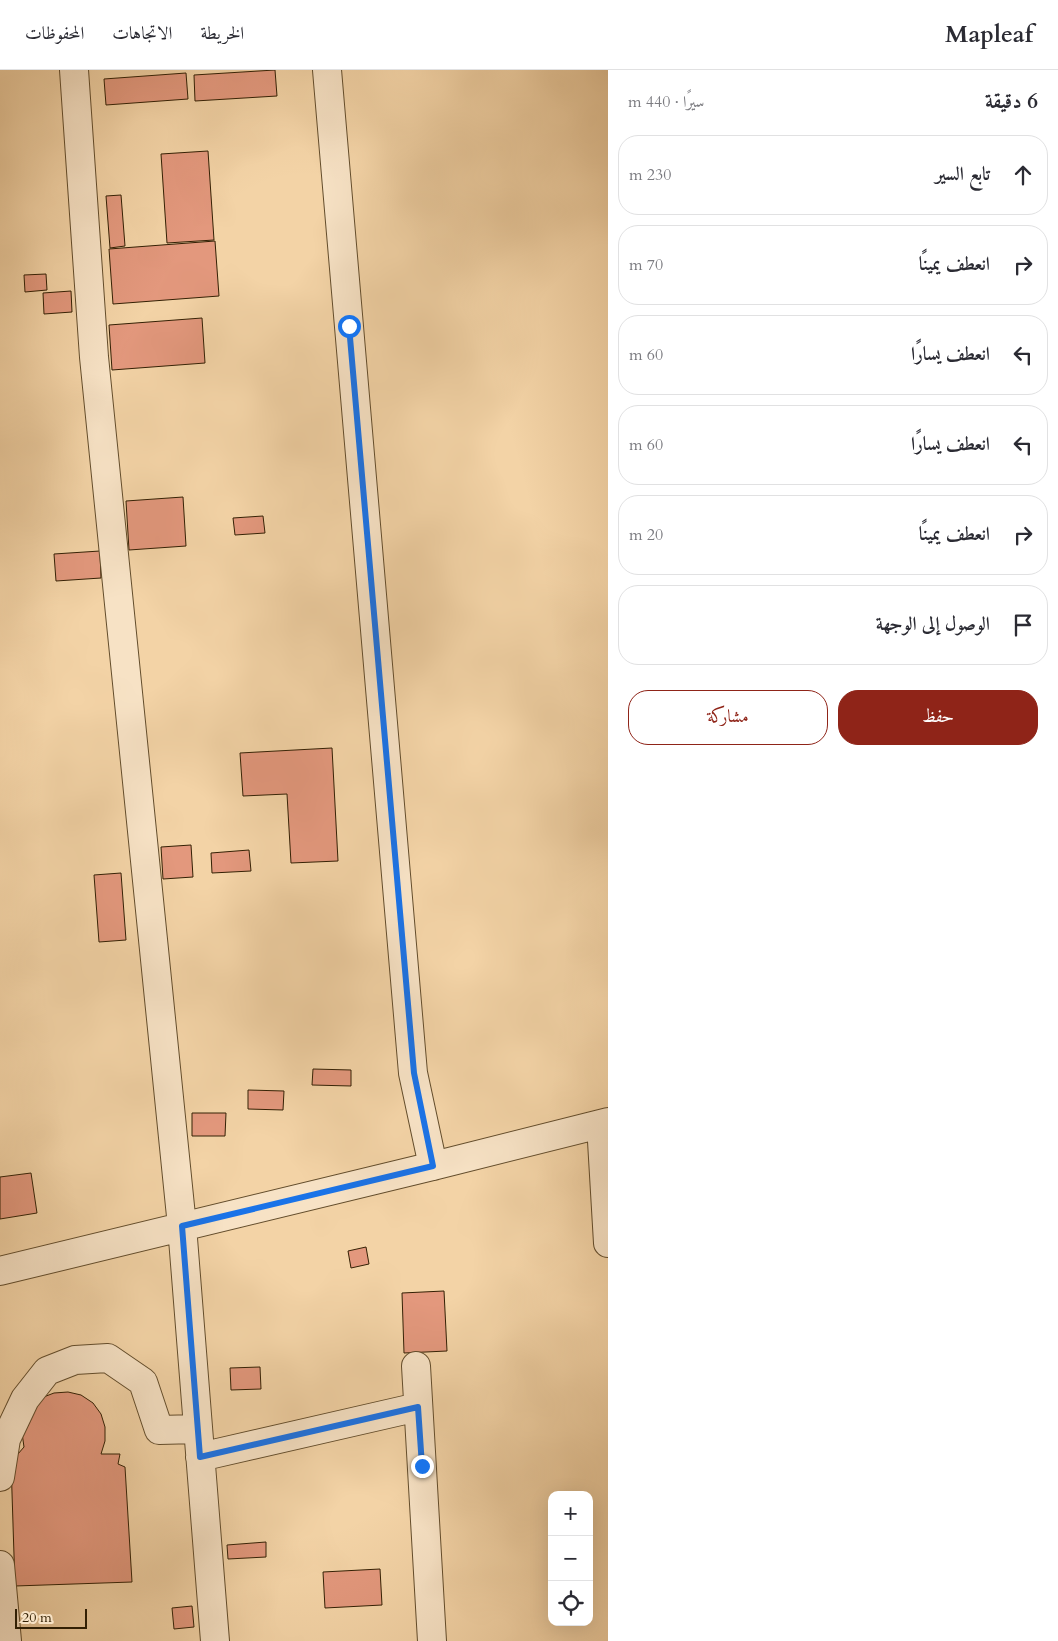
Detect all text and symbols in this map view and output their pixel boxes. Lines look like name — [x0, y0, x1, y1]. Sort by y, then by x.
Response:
text: Mapleaf — [945, 18, 1033, 51]
text: المحفوظات — [25, 21, 84, 46]
text: الاتجاهات — [112, 21, 172, 46]
text: الخريطة — [200, 21, 244, 46]
text: 6 دقيقة — [985, 87, 1038, 116]
text: سيرًا · 440 m — [628, 91, 704, 113]
text: تابع السير — [935, 161, 990, 187]
icon: ahead — [1009, 161, 1037, 189]
text: 230 m — [629, 164, 671, 186]
text: انعطف يمينًا — [919, 251, 990, 277]
icon: right — [1009, 251, 1037, 279]
text: 70 m — [629, 254, 663, 276]
route start — [338, 315, 361, 338]
text: انعطف يسارًا — [911, 341, 990, 367]
icon: left — [1009, 341, 1037, 369]
text: 60 m — [629, 344, 663, 366]
text: انعطف يسارًا — [911, 431, 990, 457]
icon: left — [1009, 431, 1037, 459]
text: 60 m — [629, 434, 663, 456]
text: انعطف يمينًا — [919, 521, 990, 547]
icon: right — [1009, 521, 1037, 549]
text: 20 m — [629, 524, 663, 546]
text: الوصول إلى الوجهة — [876, 611, 990, 637]
icon: arrive — [1009, 611, 1037, 639]
button: مشاركة — [628, 690, 828, 745]
button: حفظ — [838, 690, 1038, 745]
route end — [411, 1455, 434, 1478]
map controls — [548, 1491, 593, 1626]
button: + — [548, 1491, 593, 1536]
button: − — [548, 1536, 593, 1581]
button: locate — [548, 1581, 593, 1626]
scale bar — [15, 1606, 88, 1629]
text: 20 m — [22, 1608, 52, 1627]

